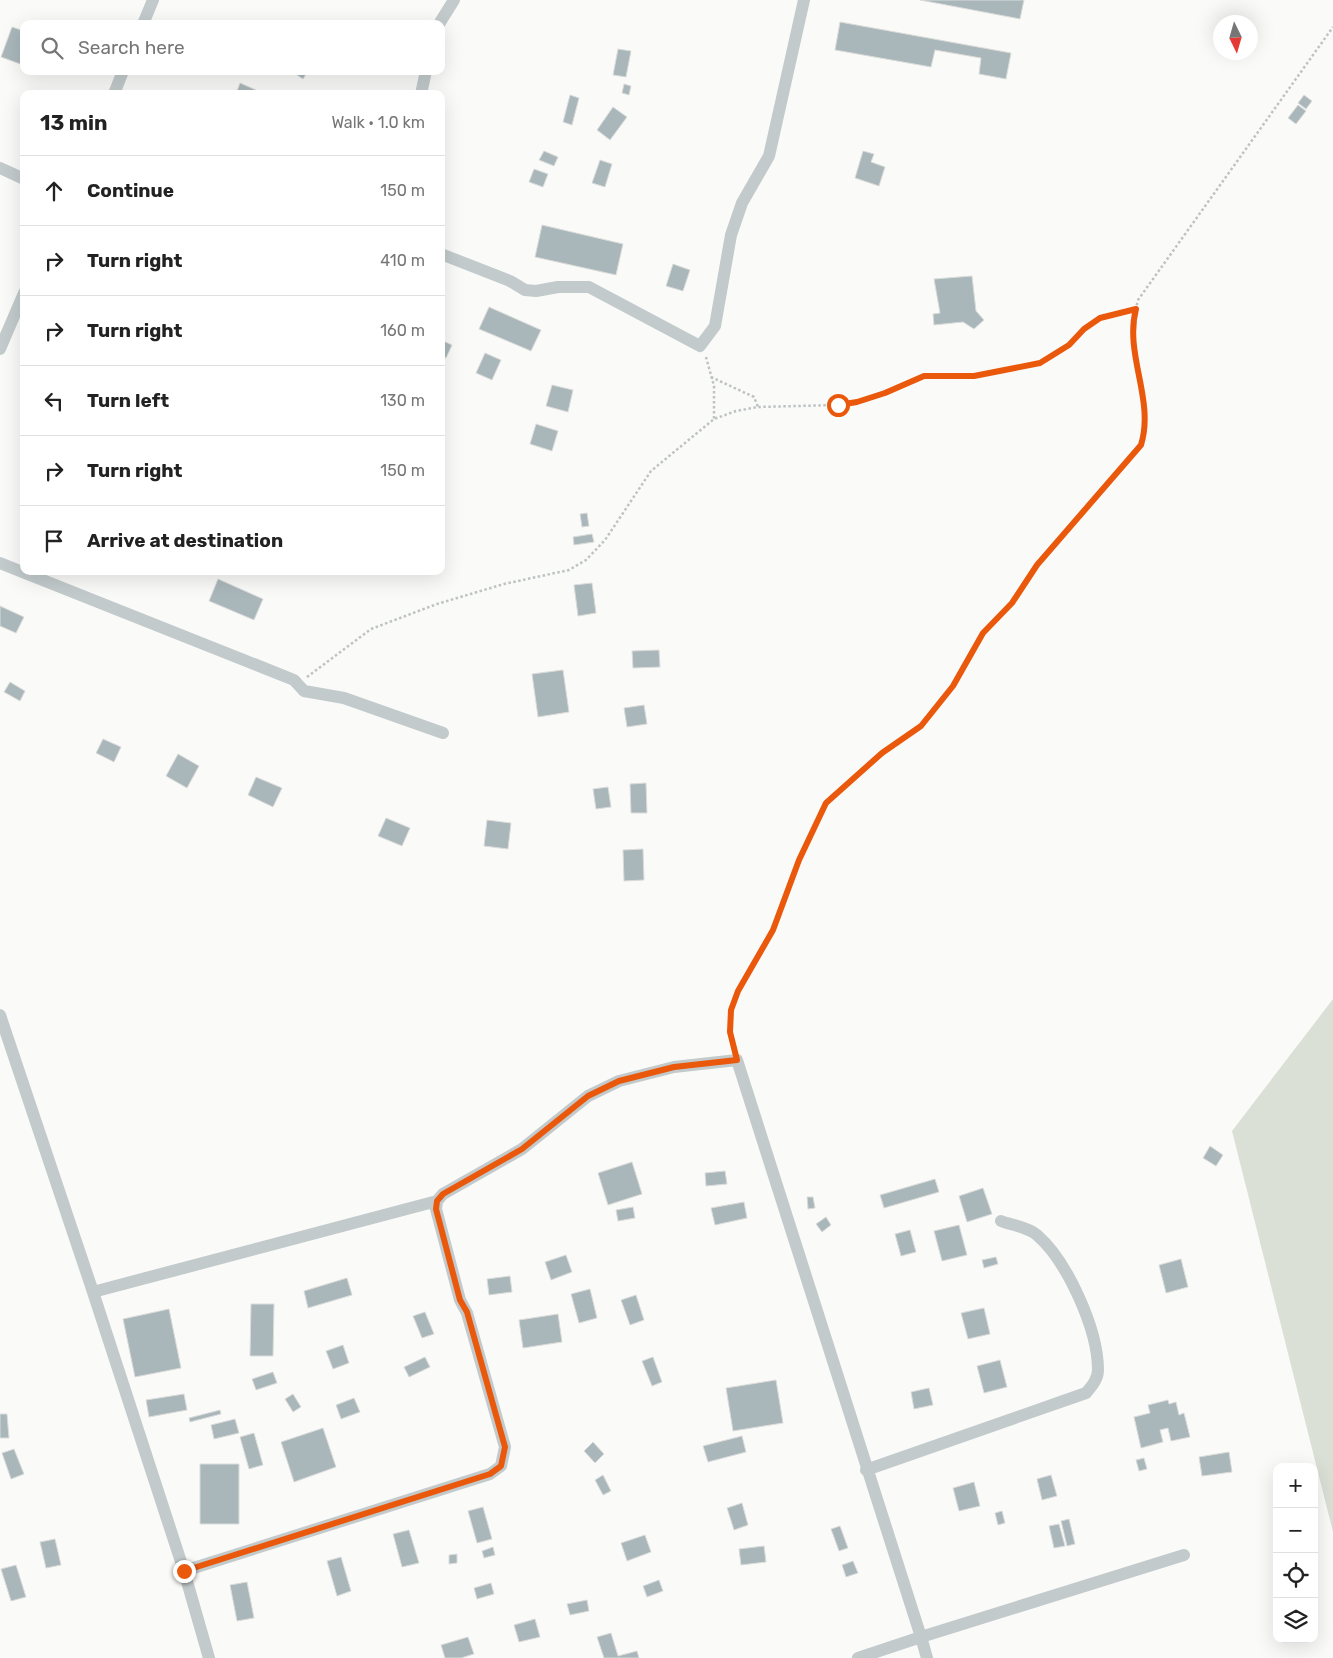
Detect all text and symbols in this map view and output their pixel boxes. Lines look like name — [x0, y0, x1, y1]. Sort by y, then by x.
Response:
north arrow — [1213, 15, 1258, 60]
search box — [20, 20, 445, 75]
icon: search — [38, 34, 66, 62]
text: Search here — [78, 36, 185, 59]
text: 13 min — [40, 110, 108, 135]
text: Walk · 1.0 km — [331, 113, 425, 132]
icon: ahead — [40, 177, 68, 205]
text: Continue — [87, 179, 174, 202]
text: 150 m — [380, 181, 425, 200]
icon: right — [40, 247, 68, 275]
text: Turn right — [87, 249, 182, 272]
text: 410 m — [380, 251, 425, 270]
icon: right — [40, 317, 68, 345]
text: Turn right — [87, 319, 182, 342]
text: 160 m — [380, 321, 425, 340]
icon: left — [40, 387, 68, 415]
text: Turn left — [87, 389, 169, 412]
text: 130 m — [380, 391, 425, 410]
route start — [827, 394, 850, 417]
icon: right — [40, 457, 68, 485]
text: Turn right — [87, 459, 182, 482]
text: 150 m — [380, 461, 425, 480]
icon: arrive — [40, 527, 68, 555]
text: Arrive at destination — [87, 529, 283, 552]
map controls — [1273, 1463, 1318, 1643]
button: + — [1273, 1463, 1318, 1508]
button: − — [1273, 1508, 1318, 1553]
button: locate — [1273, 1553, 1318, 1598]
route end — [173, 1560, 196, 1583]
button: layers — [1273, 1598, 1318, 1643]

